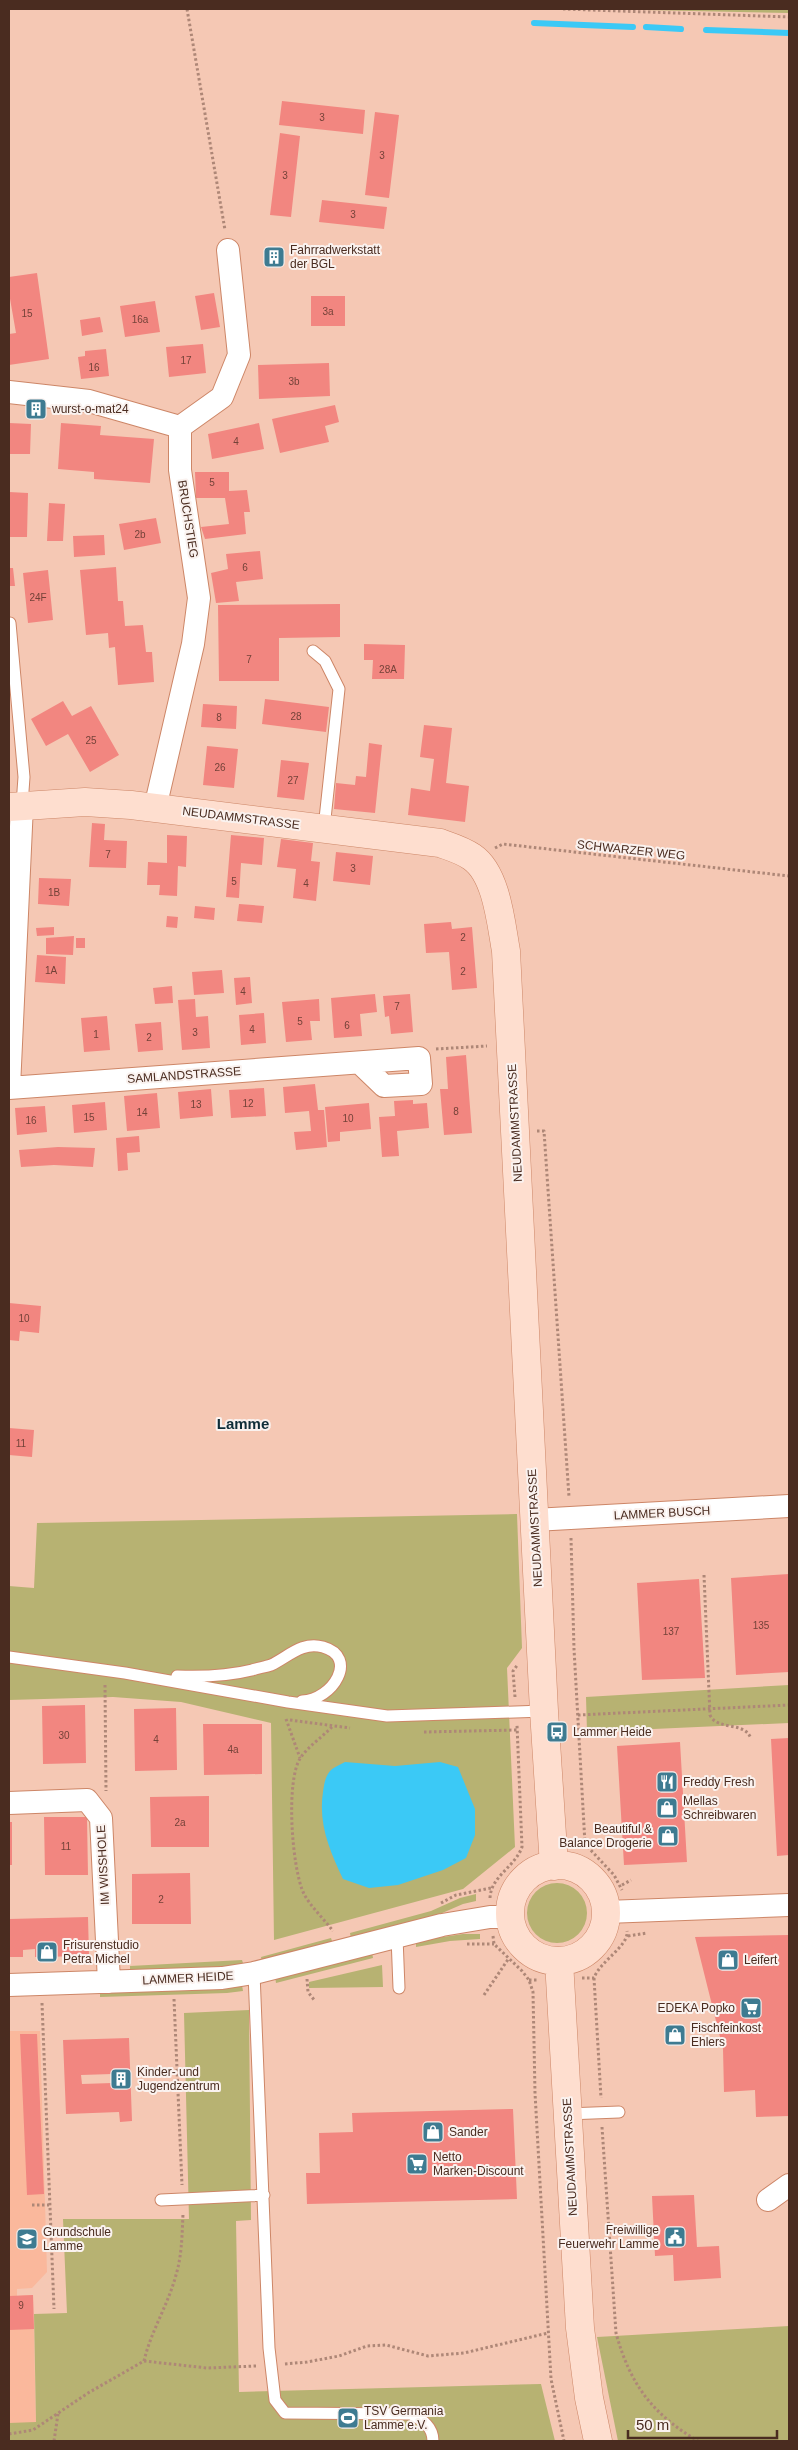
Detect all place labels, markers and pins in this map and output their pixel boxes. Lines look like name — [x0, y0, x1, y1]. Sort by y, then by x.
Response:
place label: Fahrradwerkstatt der BGL — [290, 243, 381, 271]
building icon: Fahrradwerkstatt der BGL — [262, 245, 286, 269]
building icon: wurst-o-mat24 — [24, 397, 48, 421]
place label: wurst-o-mat24 — [51, 402, 129, 416]
bus stop icon: Lammer Heide — [545, 1720, 569, 1744]
place label: Lammer Heide — [573, 1725, 652, 1739]
restaurant icon: Freddy Fresh — [655, 1770, 679, 1794]
place label: Freddy Fresh — [683, 1775, 754, 1789]
place label: Mellas Schreibwaren — [683, 1794, 756, 1822]
shop icon: Mellas Schreibwaren — [655, 1796, 679, 1820]
place label: Beautiful & Balance Drogerie — [559, 1822, 652, 1850]
shop icon: Beautiful & Balance Drogerie — [656, 1824, 680, 1848]
place label: Frisurenstudio Petra Michel — [63, 1938, 139, 1966]
shop icon: Frisurenstudio Petra Michel — [35, 1940, 59, 1964]
shop icon: Leifert — [716, 1948, 740, 1972]
place label: Leifert — [744, 1953, 778, 1967]
supermarket icon: EDEKA Popko — [739, 1996, 763, 2020]
place label: EDEKA Popko — [658, 2001, 735, 2015]
place label: Fischfeinkost Ehlers — [691, 2021, 762, 2049]
shop icon: Fischfeinkost Ehlers — [663, 2023, 687, 2047]
place label: Kinder- und Jugendzentrum — [137, 2065, 220, 2093]
building icon: Kinder- und Jugendzentrum — [109, 2067, 133, 2091]
shop icon: Sander — [421, 2120, 445, 2144]
place label: Sander — [449, 2125, 488, 2139]
place label: Netto Marken-Discount — [433, 2150, 524, 2178]
supermarket icon: Netto Marken-Discount — [405, 2152, 429, 2176]
place label: Freiwillige Feuerwehr Lamme — [558, 2223, 659, 2251]
place label: Grundschule Lamme — [43, 2225, 111, 2253]
public building icon: Freiwillige Feuerwehr Lamme — [663, 2225, 687, 2249]
school or university icon: Grundschule Lamme — [15, 2227, 39, 2251]
place label: TSV Germania Lamme e.V. — [364, 2404, 444, 2432]
sports icon: TSV Germania Lamme e.V. — [336, 2406, 360, 2430]

